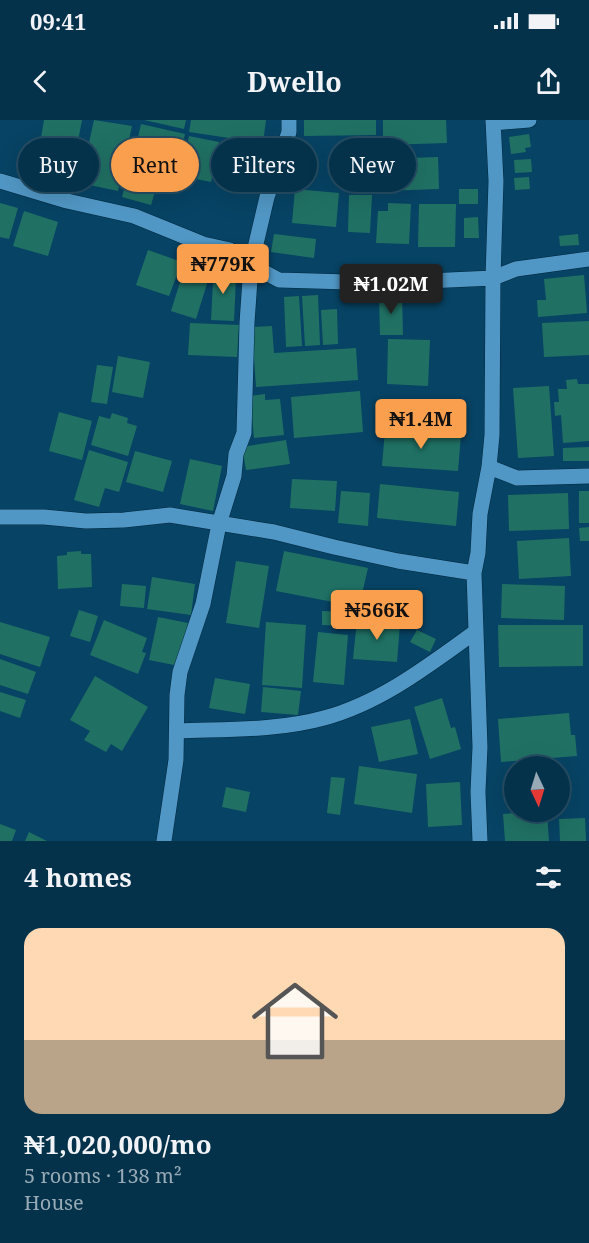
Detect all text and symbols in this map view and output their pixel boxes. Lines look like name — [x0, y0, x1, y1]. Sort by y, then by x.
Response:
text: 09:41 — [30, 6, 86, 36]
text: Dwello — [247, 63, 342, 100]
icon: back — [24, 65, 57, 98]
icon: share — [532, 65, 565, 98]
chip: Buy — [18, 138, 99, 192]
chip: Rent — [111, 138, 199, 192]
chip: Filters — [211, 138, 317, 192]
chip: New — [329, 138, 416, 192]
pin: ₦779K — [181, 244, 265, 295]
text: ₦779K — [191, 250, 255, 277]
pin: ₦1.02M — [342, 264, 440, 315]
text: ₦1.02M — [354, 270, 428, 297]
pin: ₦1.4M — [379, 399, 463, 450]
text: ₦1.4M — [389, 405, 453, 432]
pin: ₦566K — [335, 590, 419, 641]
text: ₦566K — [345, 596, 409, 623]
north arrow — [504, 756, 570, 822]
map controls — [504, 756, 570, 822]
text: 4 homes — [24, 859, 132, 895]
icon: filters — [532, 861, 565, 894]
icon: home — [241, 967, 349, 1075]
text: ₦1,020,000/mo — [24, 1126, 212, 1162]
text: 5 rooms · 138 m² — [24, 1162, 182, 1189]
text: House — [24, 1189, 84, 1216]

